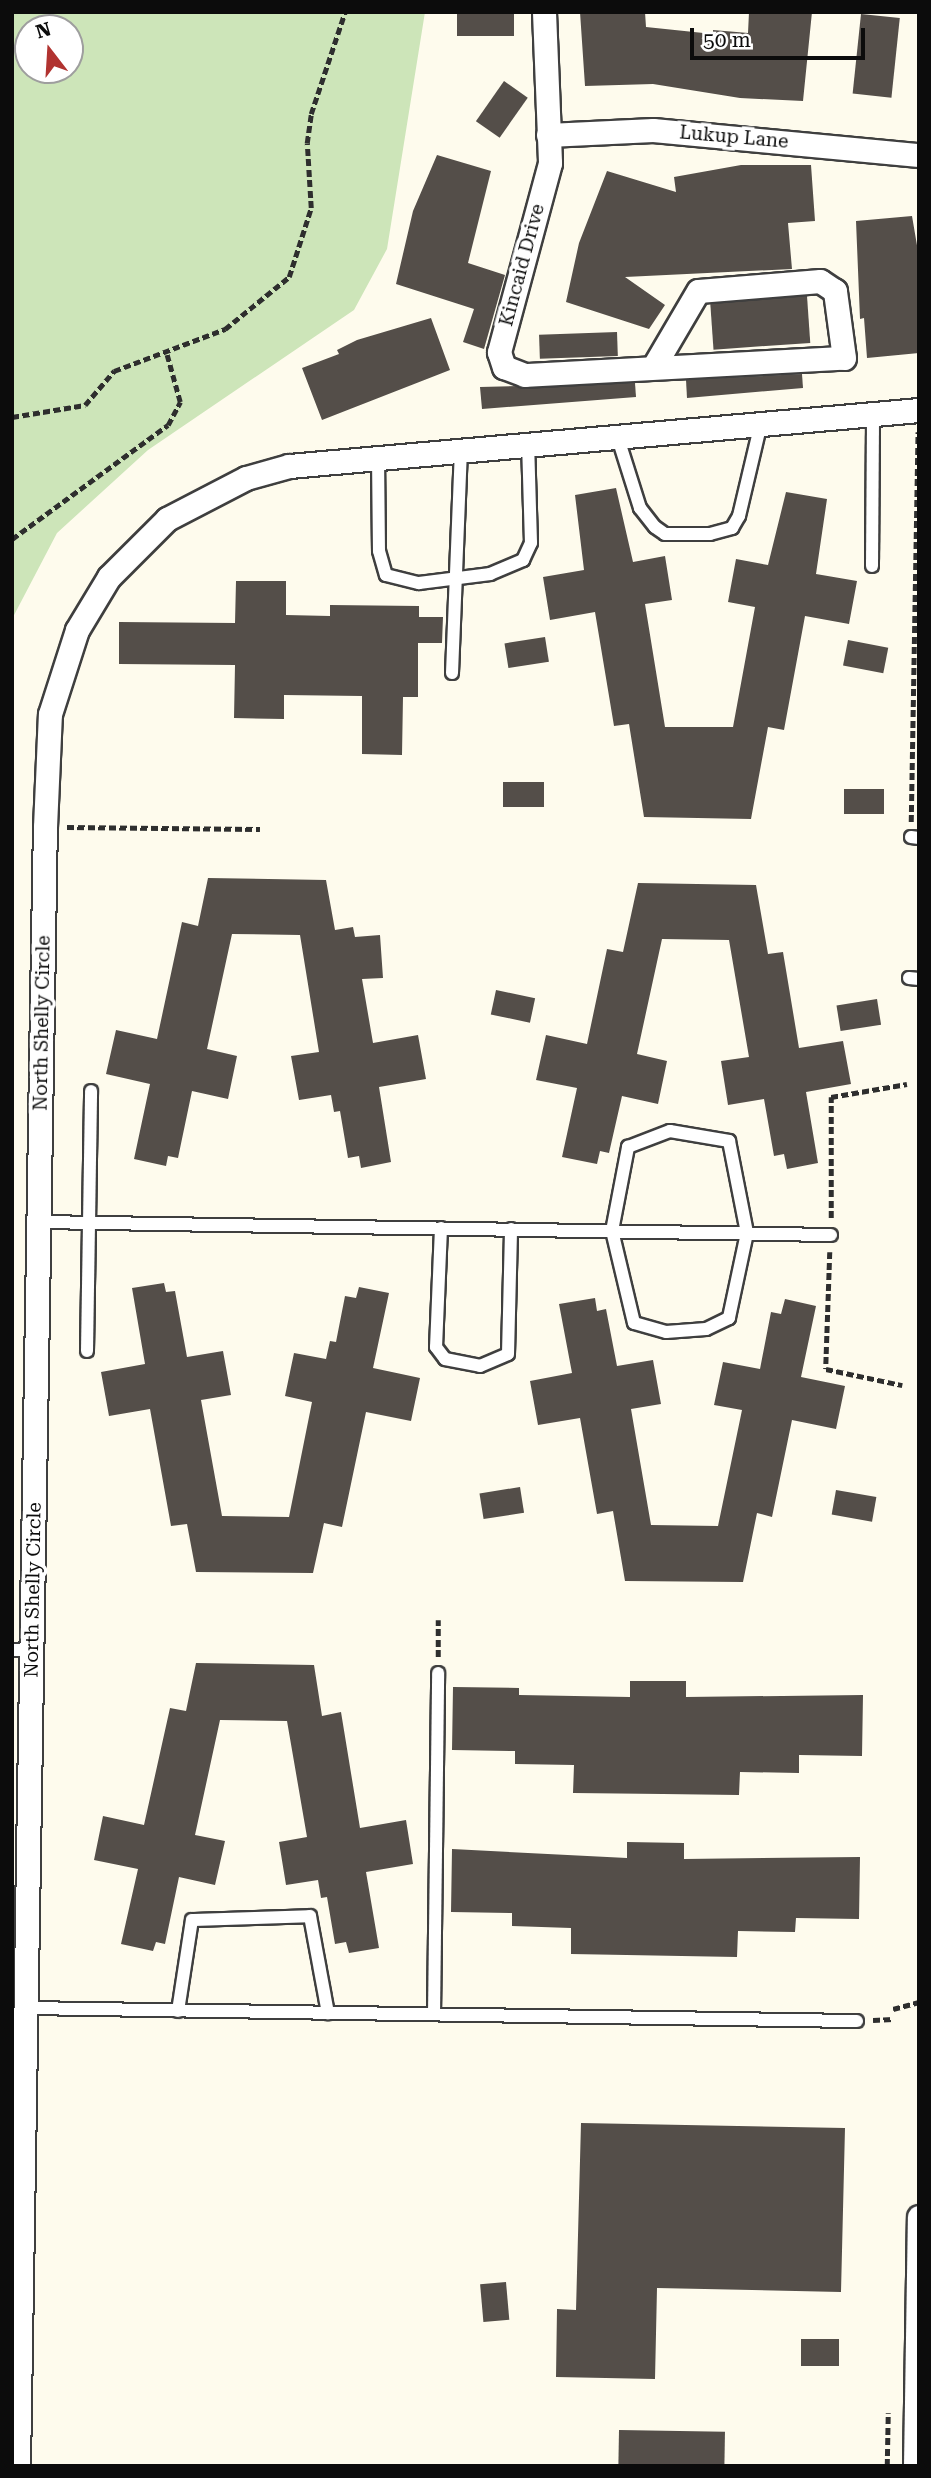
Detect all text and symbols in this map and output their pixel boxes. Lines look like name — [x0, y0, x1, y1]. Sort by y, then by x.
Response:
north arrow — [14, 14, 84, 84]
scale bar — [693, 14, 868, 58]
text: N — [33, 17, 54, 43]
text: 50 m — [703, 28, 751, 52]
street label: Lukup Lane — [678, 121, 790, 153]
street label: Kincaid Drive — [495, 201, 549, 329]
street label: North Shelly Circle — [29, 935, 55, 1111]
street label: North Shelly Circle — [20, 1502, 46, 1678]

